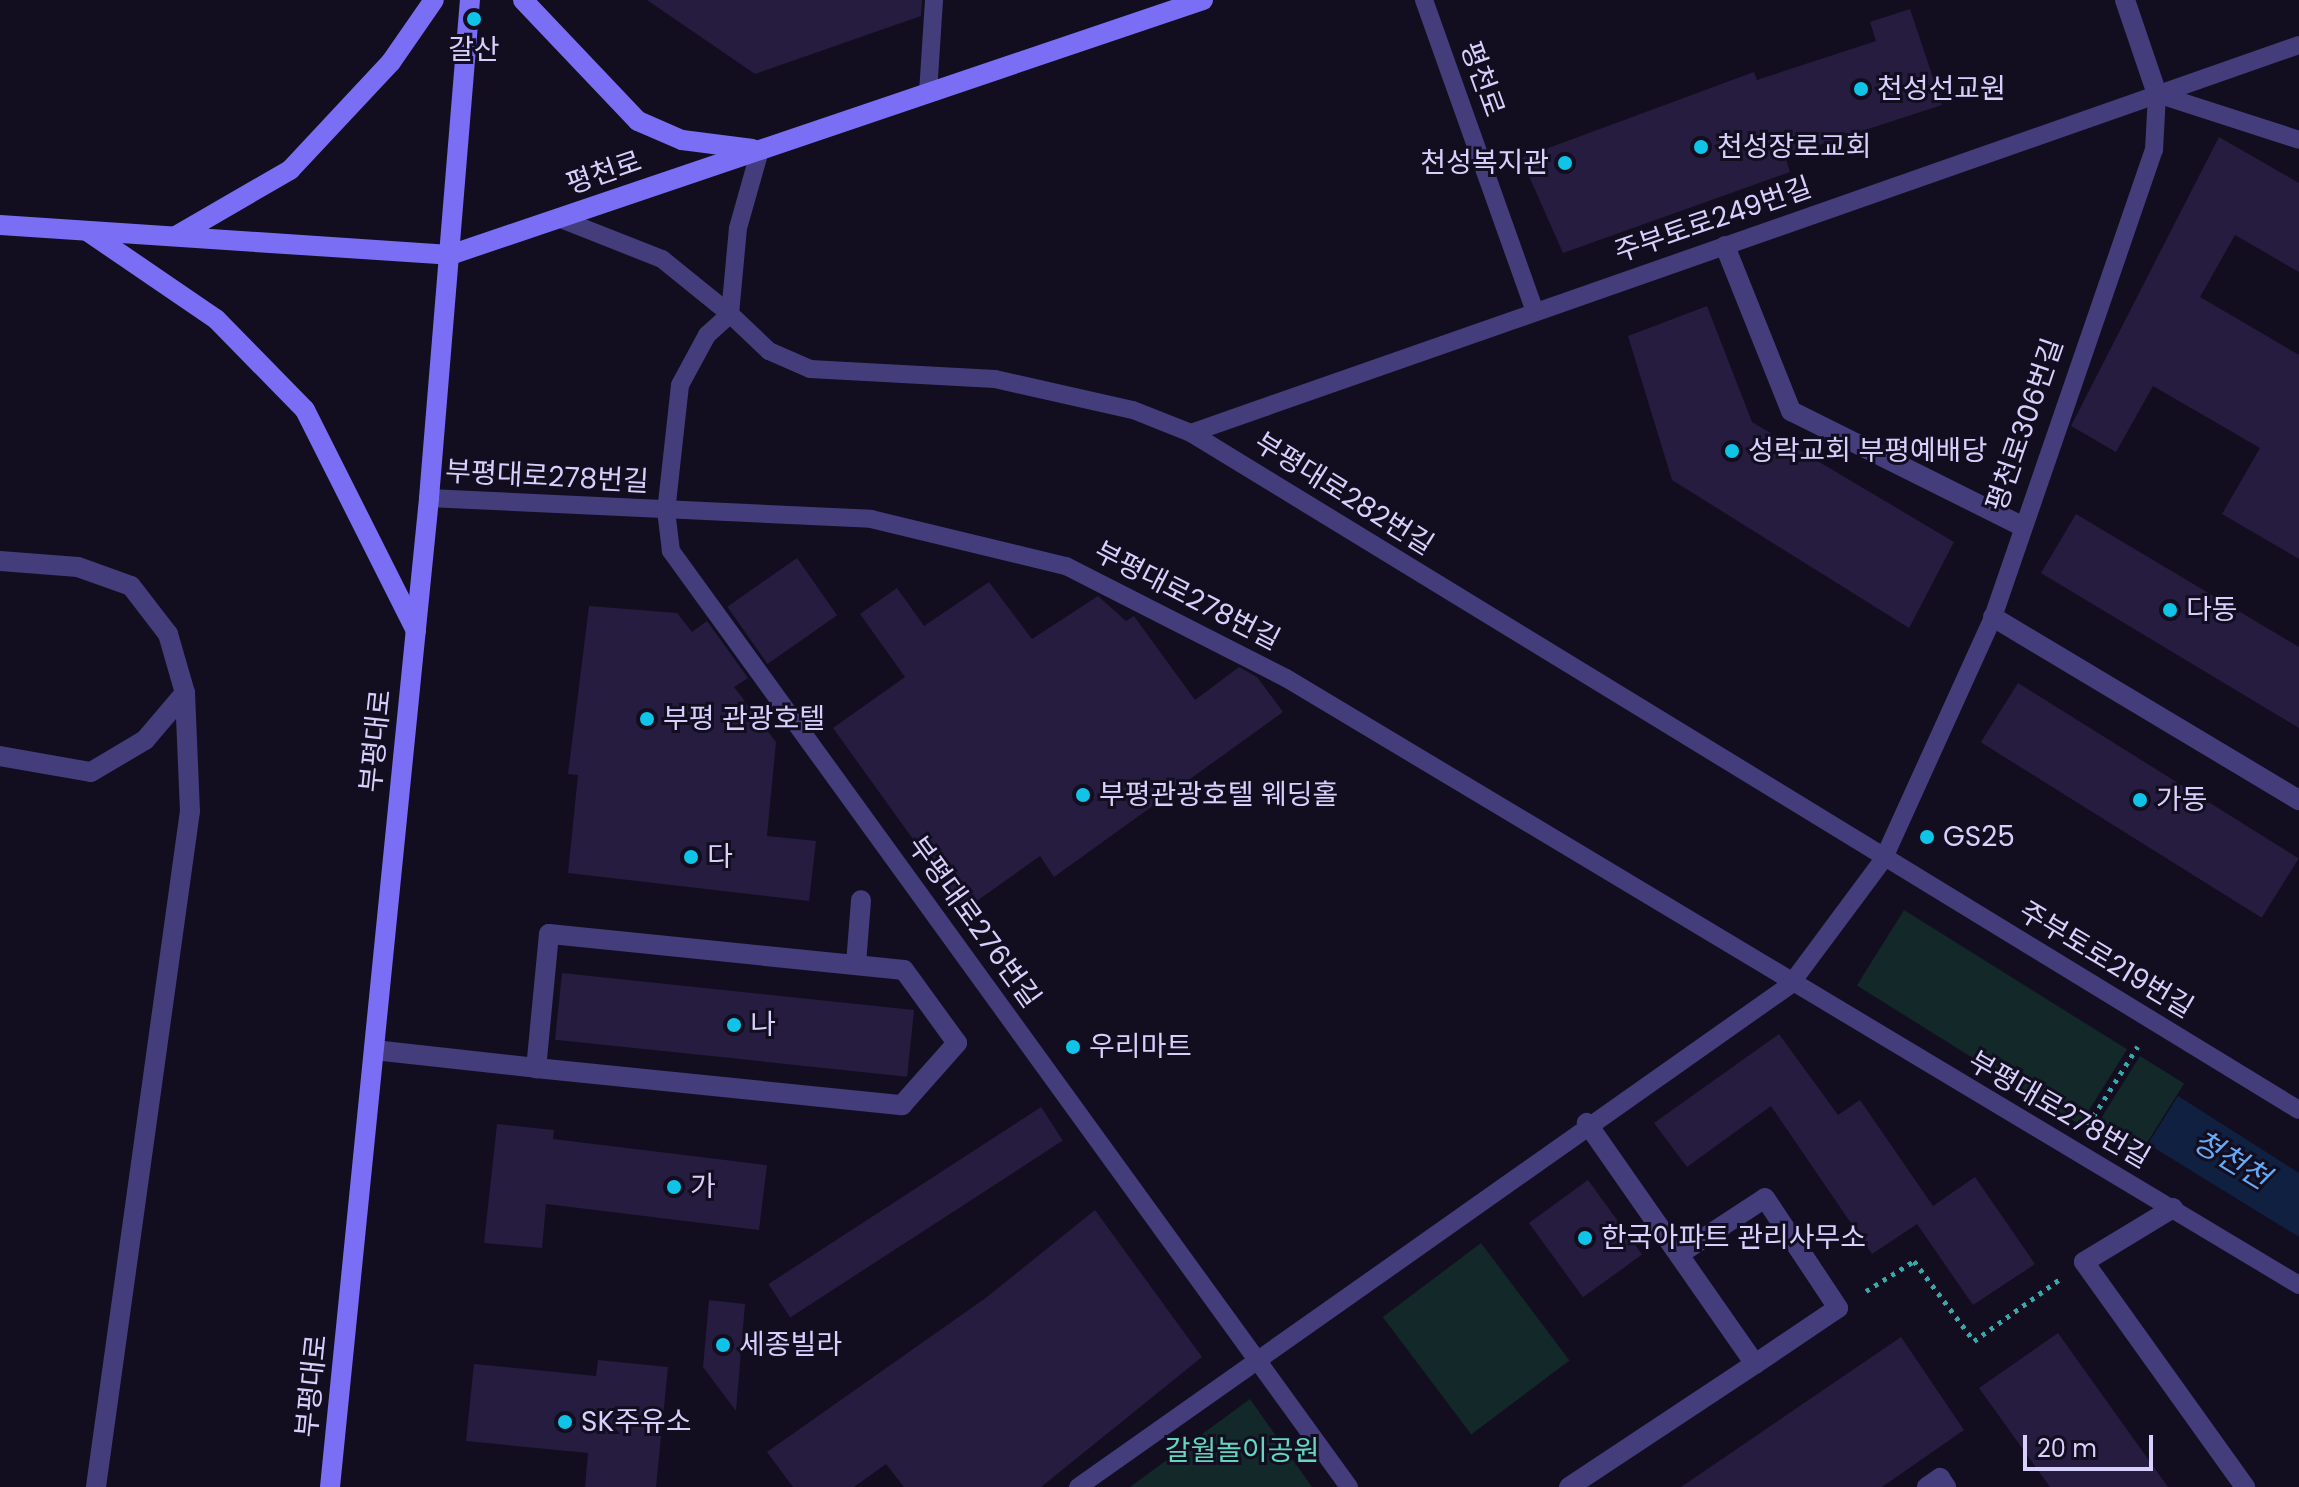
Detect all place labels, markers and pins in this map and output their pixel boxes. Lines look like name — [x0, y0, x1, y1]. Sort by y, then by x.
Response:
marker: 갈산 — [463, 8, 485, 30]
place label: 갈산 — [448, 33, 500, 67]
place label: 천성선교원 — [1877, 72, 2006, 106]
marker: 천성선교원 — [1852, 80, 1870, 98]
place label: 천성장로교회 — [1717, 130, 1872, 164]
marker: 천성장로교회 — [1692, 138, 1710, 156]
place label: 천성복지관 — [1420, 146, 1549, 180]
marker: 천성복지관 — [1556, 154, 1574, 172]
place label: 성락교회 부평예배당 — [1748, 434, 1987, 468]
marker: 성락교회 부평예배당 — [1723, 442, 1741, 460]
place label: 다동 — [2186, 593, 2238, 627]
marker: 다동 — [2161, 601, 2179, 619]
place label: 부평 관광호텔 — [663, 702, 825, 736]
marker: 부평 관광호텔 — [638, 710, 656, 728]
place label: 부평관광호텔 웨딩홀 — [1099, 778, 1338, 812]
place label: 가동 — [2156, 783, 2208, 817]
marker: 부평관광호텔 웨딩홀 — [1074, 786, 1092, 804]
marker: 가동 — [2131, 791, 2149, 809]
place label: GS25 — [1943, 820, 2015, 854]
marker: GS25 — [1918, 828, 1936, 846]
place label: 다 — [707, 840, 733, 874]
marker: 다 — [682, 848, 700, 866]
place label: 나 — [750, 1008, 776, 1042]
marker: 나 — [725, 1016, 743, 1034]
place label: 우리마트 — [1089, 1030, 1192, 1064]
marker: 우리마트 — [1064, 1038, 1082, 1056]
place label: 가 — [690, 1170, 716, 1204]
marker: 가 — [665, 1178, 683, 1196]
place label: 한국아파트 관리사무소 — [1601, 1221, 1866, 1255]
marker: 한국아파트 관리사무소 — [1576, 1229, 1594, 1247]
place label: 세종빌라 — [739, 1328, 842, 1362]
marker: 세종빌라 — [714, 1336, 732, 1354]
place label: SK주유소 — [581, 1405, 691, 1439]
marker: SK주유소 — [556, 1413, 574, 1431]

